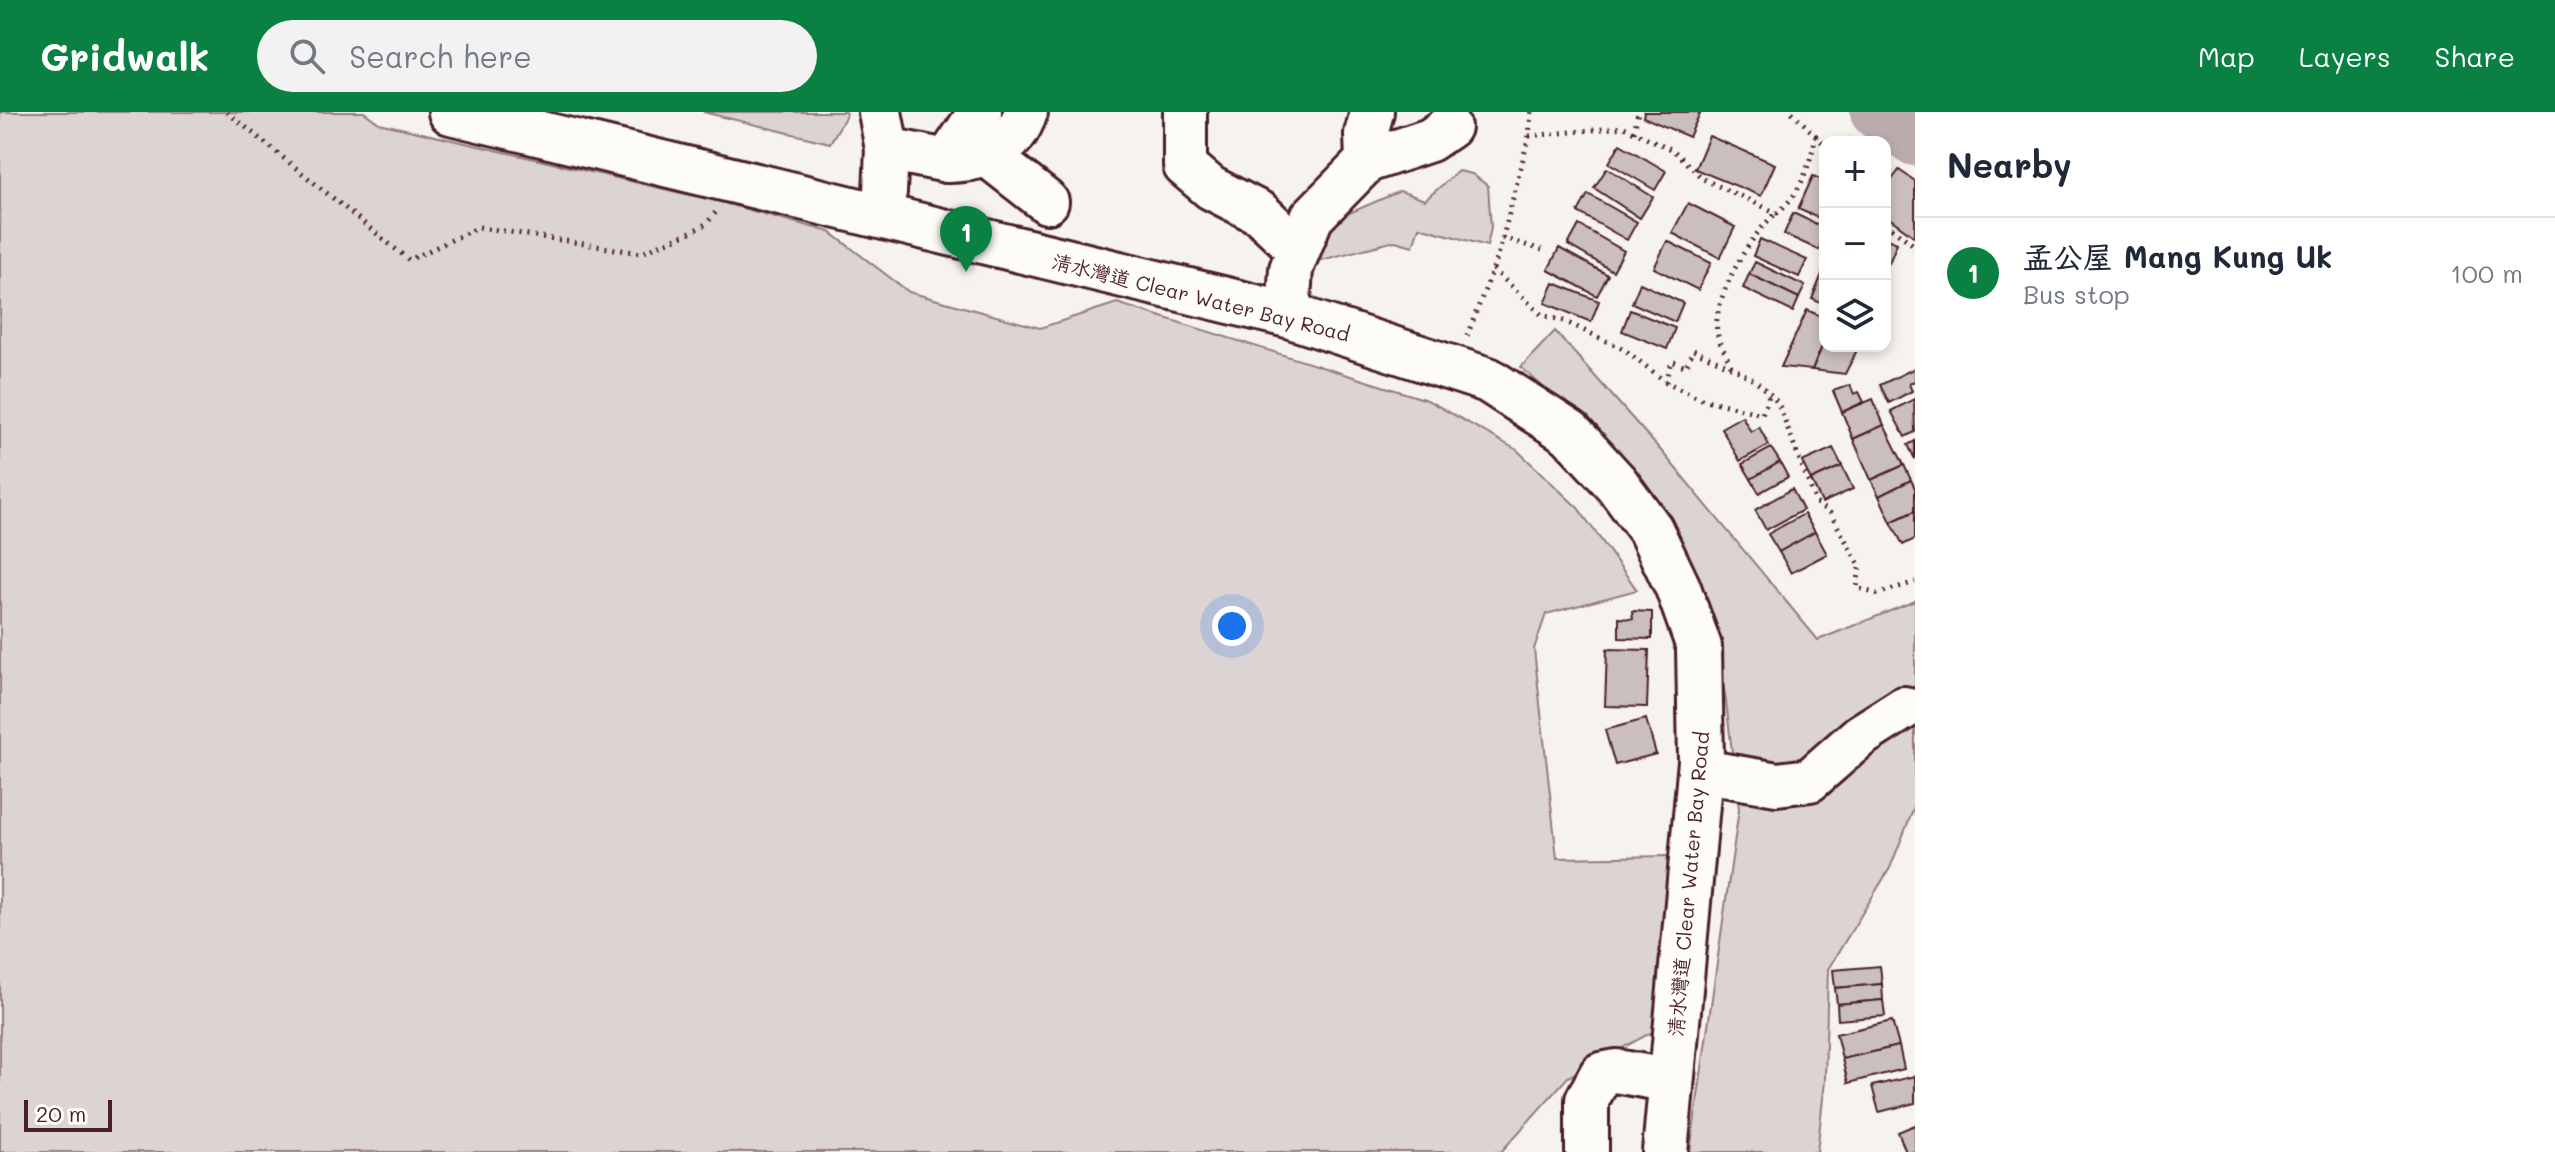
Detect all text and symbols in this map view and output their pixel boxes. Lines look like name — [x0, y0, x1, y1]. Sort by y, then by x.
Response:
search box — [257, 20, 817, 92]
text: Gridwalk — [40, 31, 209, 81]
icon: search — [285, 34, 329, 78]
text: Search here — [349, 36, 532, 76]
text: Map — [2198, 38, 2255, 74]
text: Layers — [2299, 38, 2391, 74]
text: Share — [2435, 38, 2515, 74]
map controls — [1819, 136, 1891, 352]
button: + — [1819, 136, 1891, 208]
text: Nearby — [1947, 142, 2072, 187]
pin: 1 — [940, 206, 992, 272]
button: − — [1819, 208, 1891, 280]
text: 孟公屋 Mang Kung Uk — [2023, 236, 2333, 276]
street label: 清水灣道 Clear Water Bay Road — [1049, 247, 1353, 347]
text: 1 — [1967, 256, 1979, 290]
text: 100 m — [2450, 256, 2523, 290]
text: Bus stop — [2023, 277, 2130, 311]
button: layers — [1819, 280, 1891, 352]
your location — [1212, 606, 1252, 646]
street label: 清水灣道 Clear Water Bay Road — [1662, 730, 1714, 1038]
scale bar — [24, 1096, 112, 1132]
text: 20 m — [36, 1099, 86, 1128]

